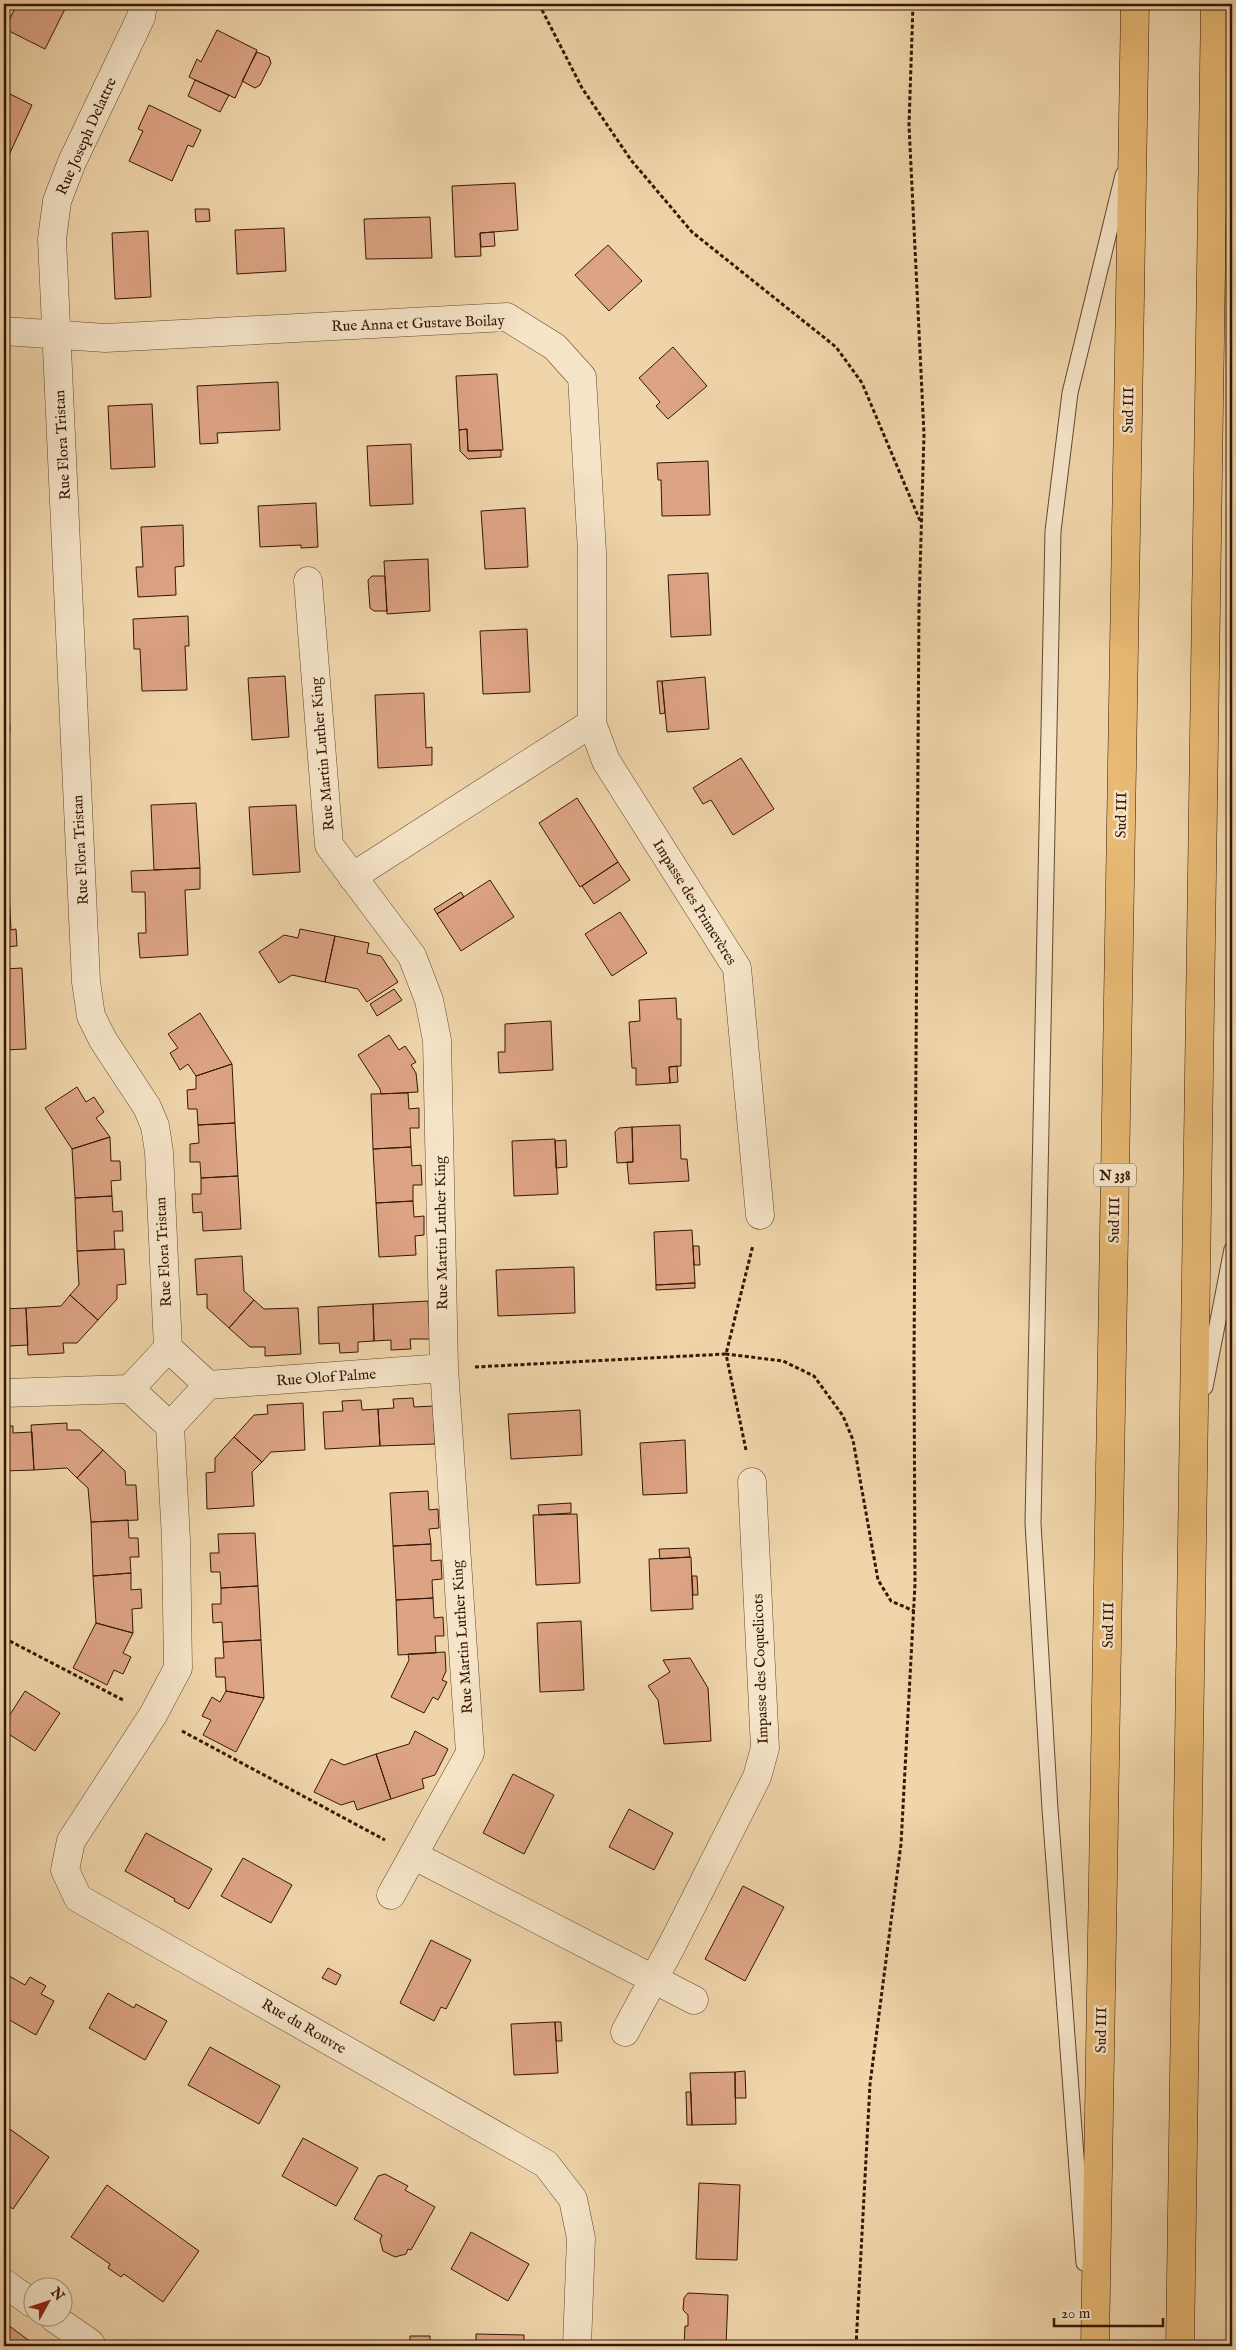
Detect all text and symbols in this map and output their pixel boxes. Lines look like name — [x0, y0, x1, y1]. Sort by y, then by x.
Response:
street label: Rue Joseph Delattre — [52, 74, 121, 198]
street label: Rue Anna et Gustave Boilay — [331, 311, 506, 336]
street label: Sud III — [1119, 386, 1138, 433]
street label: Rue Flora Tristan — [50, 389, 75, 501]
street label: Rue Martin Luther King — [306, 676, 339, 831]
street label: Sud III — [1112, 791, 1131, 838]
street label: Rue Flora Tristan — [68, 794, 93, 906]
street label: Impasse des Primevères — [648, 836, 741, 969]
street label: Rue Martin Luther King — [431, 1155, 452, 1310]
road number: N 338 — [1094, 1164, 1136, 1186]
street label: Rue Flora Tristan — [151, 1196, 176, 1308]
street label: Sud III — [1105, 1196, 1124, 1243]
street label: Rue Olof Palme — [275, 1365, 377, 1390]
street label: Rue Martin Luther King — [448, 1559, 477, 1714]
street label: Impasse des Coquelicots — [748, 1593, 773, 1745]
street label: Sud III — [1099, 1601, 1118, 1648]
street label: Rue du Rouvre — [258, 1995, 350, 2058]
street label: Sud III — [1092, 2006, 1111, 2053]
north arrow — [22, 2278, 72, 2328]
text: N — [46, 2283, 68, 2305]
scale bar — [1054, 2295, 1162, 2327]
text: 20 m — [1061, 2304, 1091, 2323]

